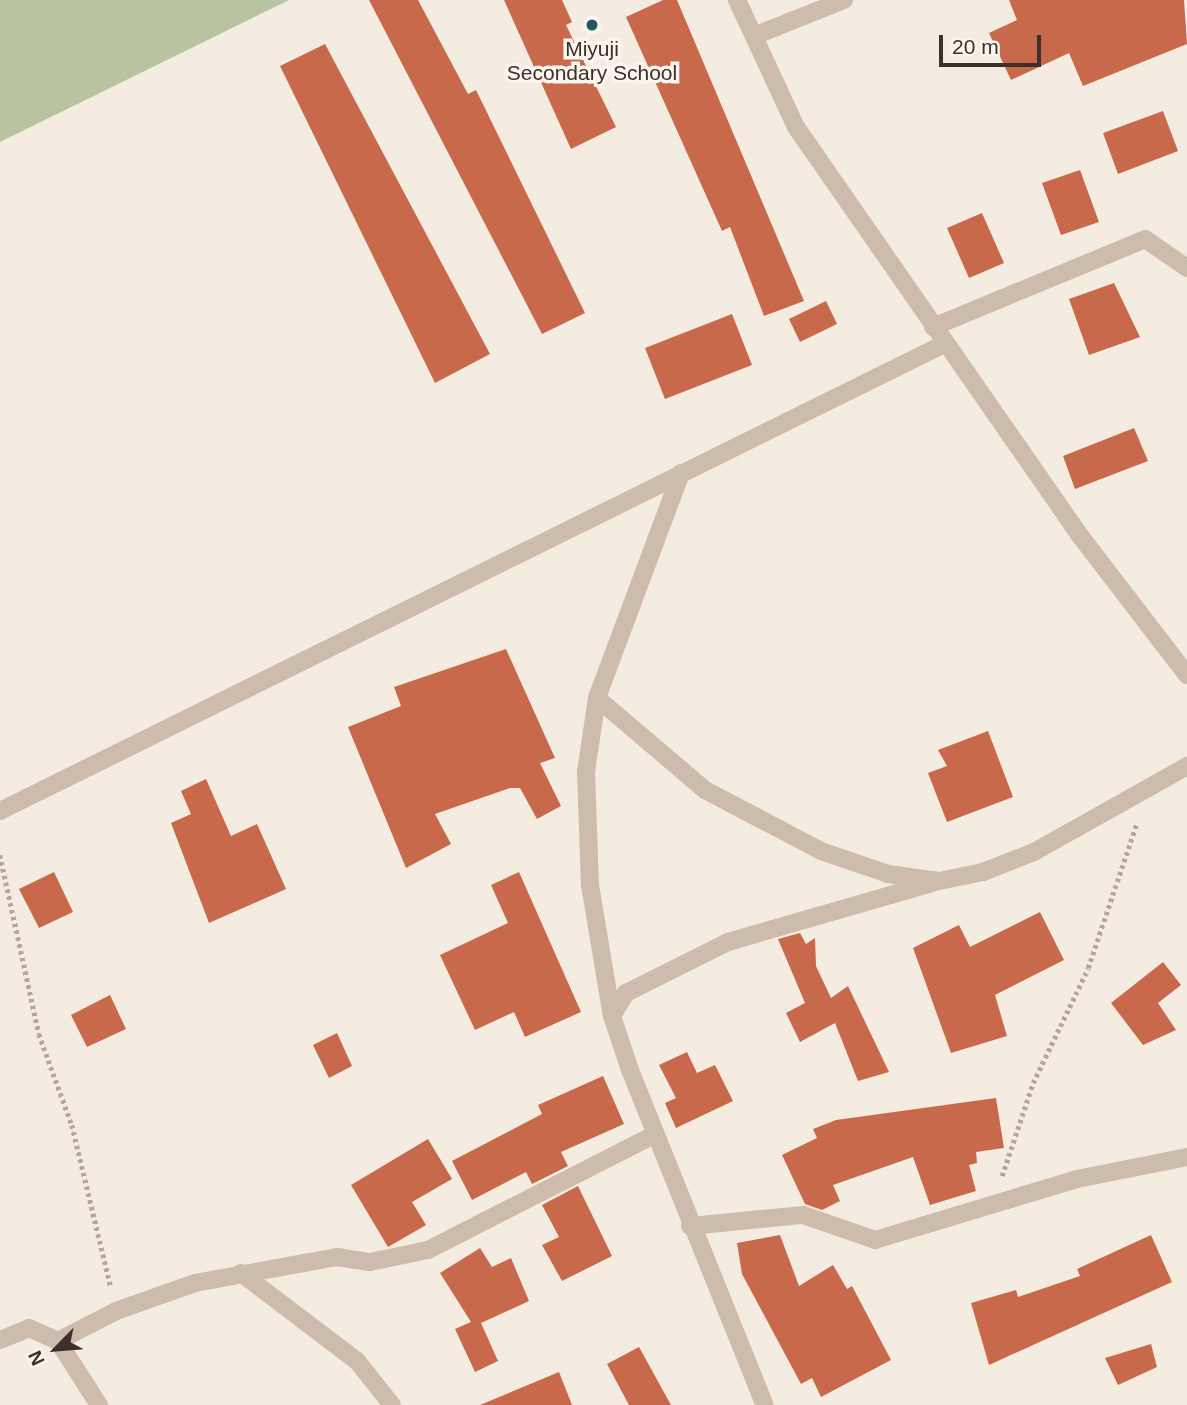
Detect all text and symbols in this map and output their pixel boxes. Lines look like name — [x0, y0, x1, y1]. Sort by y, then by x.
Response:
marker: Miyuji Secondary School — [584, 17, 600, 33]
scale bar — [942, 21, 1044, 65]
text: 20 m — [952, 35, 999, 58]
place label: Miyuji Secondary School — [507, 36, 677, 86]
north arrow — [21, 1314, 91, 1384]
text: N — [24, 1347, 49, 1369]

